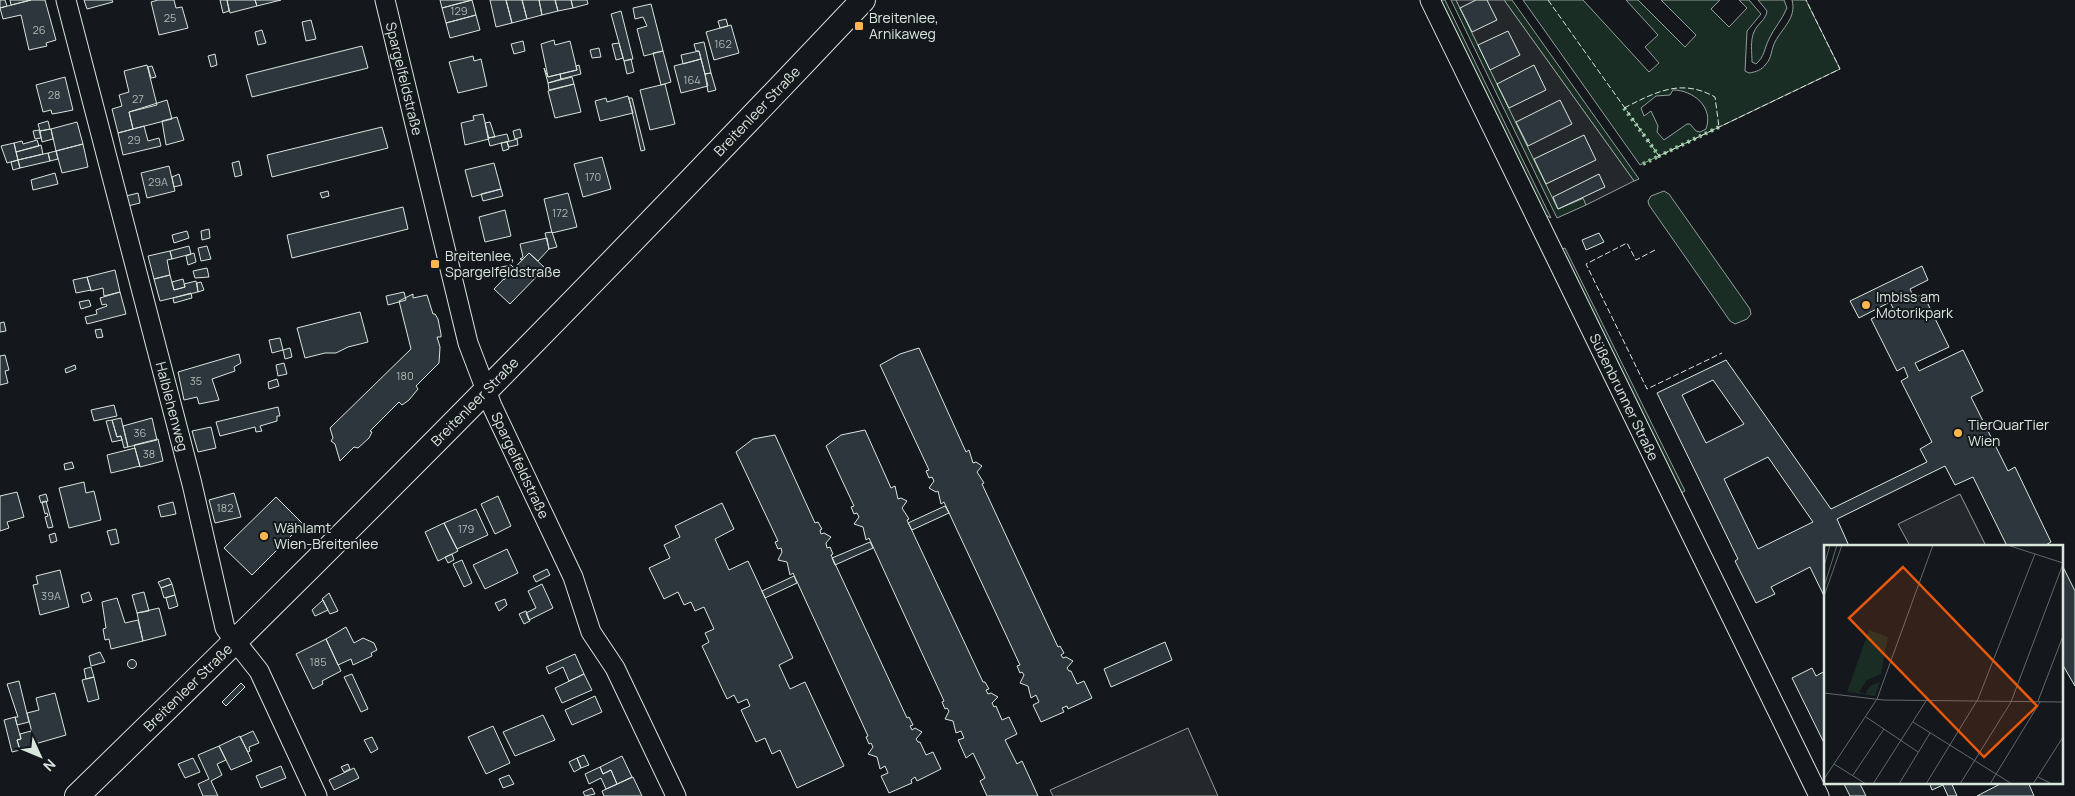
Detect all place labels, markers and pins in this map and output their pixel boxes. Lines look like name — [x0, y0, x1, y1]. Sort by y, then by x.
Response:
place label: Breitenlee, Arnikaweg — [869, 8, 939, 43]
marker: Breitenlee, Arnikaweg — [853, 20, 865, 32]
place label: Breitenlee, Spargelfeldstraße — [445, 246, 561, 281]
marker: Breitenlee, Spargelfeldstraße — [429, 258, 441, 270]
place label: Imbiss am Motorikpark — [1876, 287, 1954, 322]
marker: Imbiss am Motorikpark — [1860, 299, 1872, 311]
place label: TierQuarTier Wien — [1968, 415, 2049, 450]
marker: TierQuarTier Wien — [1952, 427, 1964, 439]
place label: Wählamt Wien-Breitenlee — [274, 518, 378, 553]
marker: Wählamt Wien-Breitenlee — [258, 530, 270, 542]

